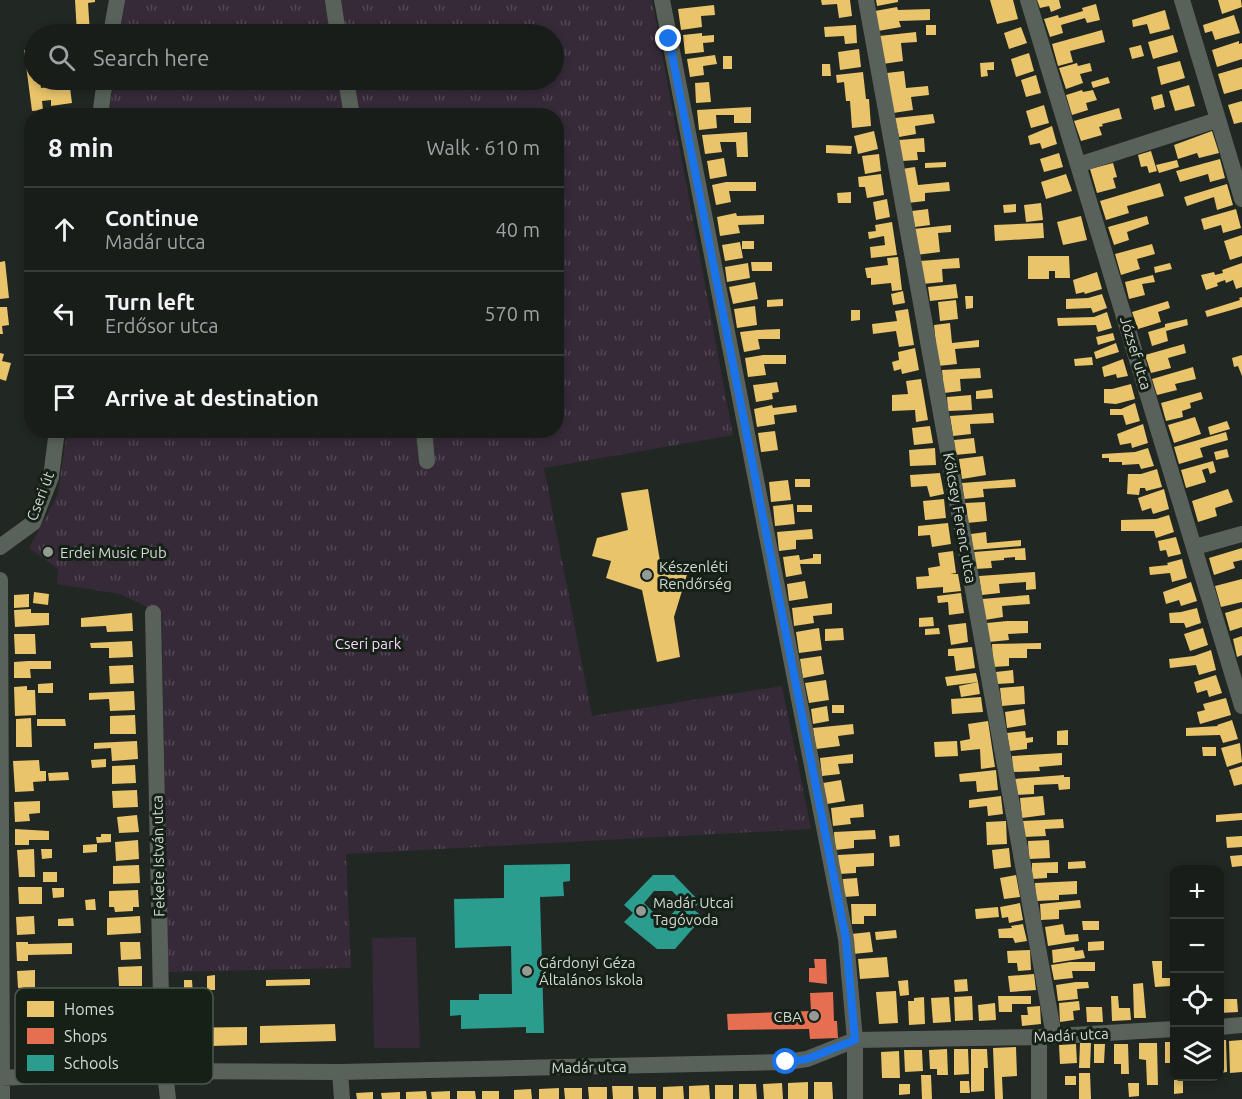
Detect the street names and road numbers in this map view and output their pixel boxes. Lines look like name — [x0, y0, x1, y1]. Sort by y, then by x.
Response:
street label: József utca — [1117, 314, 1155, 392]
street label: Kölcsey Ferenc utca — [940, 451, 980, 585]
street label: Cseri út — [23, 469, 57, 523]
street label: Fekete István utca — [148, 795, 168, 917]
street label: Madár utca — [1033, 1025, 1109, 1045]
street label: Madár utca — [551, 1058, 627, 1076]

